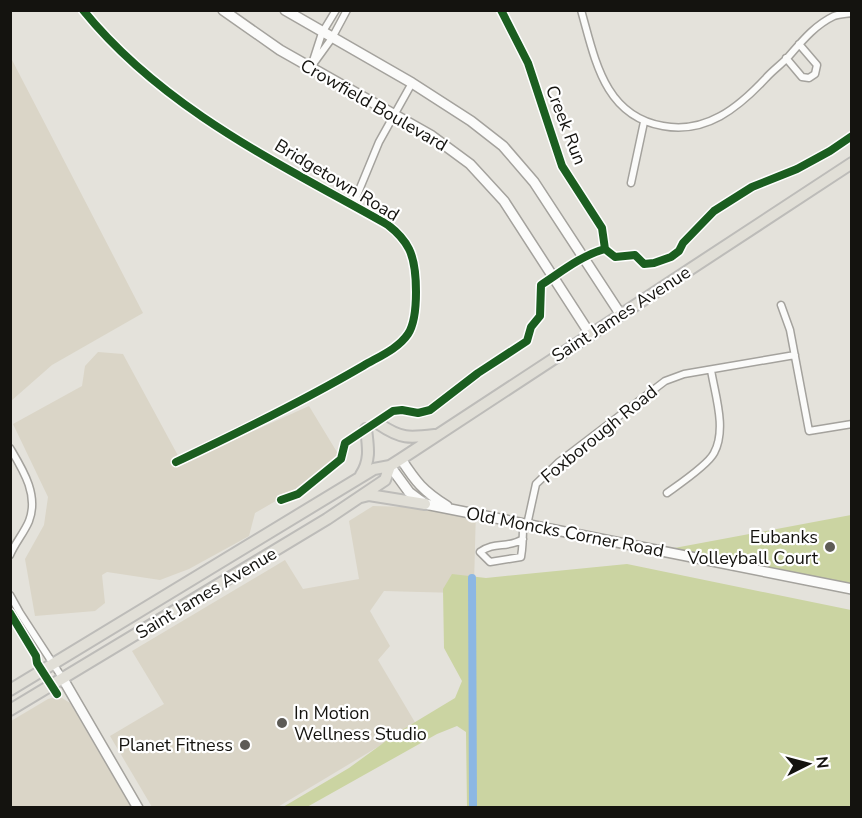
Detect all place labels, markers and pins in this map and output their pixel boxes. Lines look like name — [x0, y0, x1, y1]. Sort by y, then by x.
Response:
place label: Eubanks Volleyball Court — [686, 525, 819, 570]
marker: Eubanks Volleyball Court — [823, 540, 837, 554]
place label: In Motion Wellness Studio — [294, 701, 427, 746]
marker: In Motion Wellness Studio — [275, 716, 289, 730]
place label: Planet Fitness — [119, 733, 233, 757]
marker: Planet Fitness — [238, 738, 252, 752]

